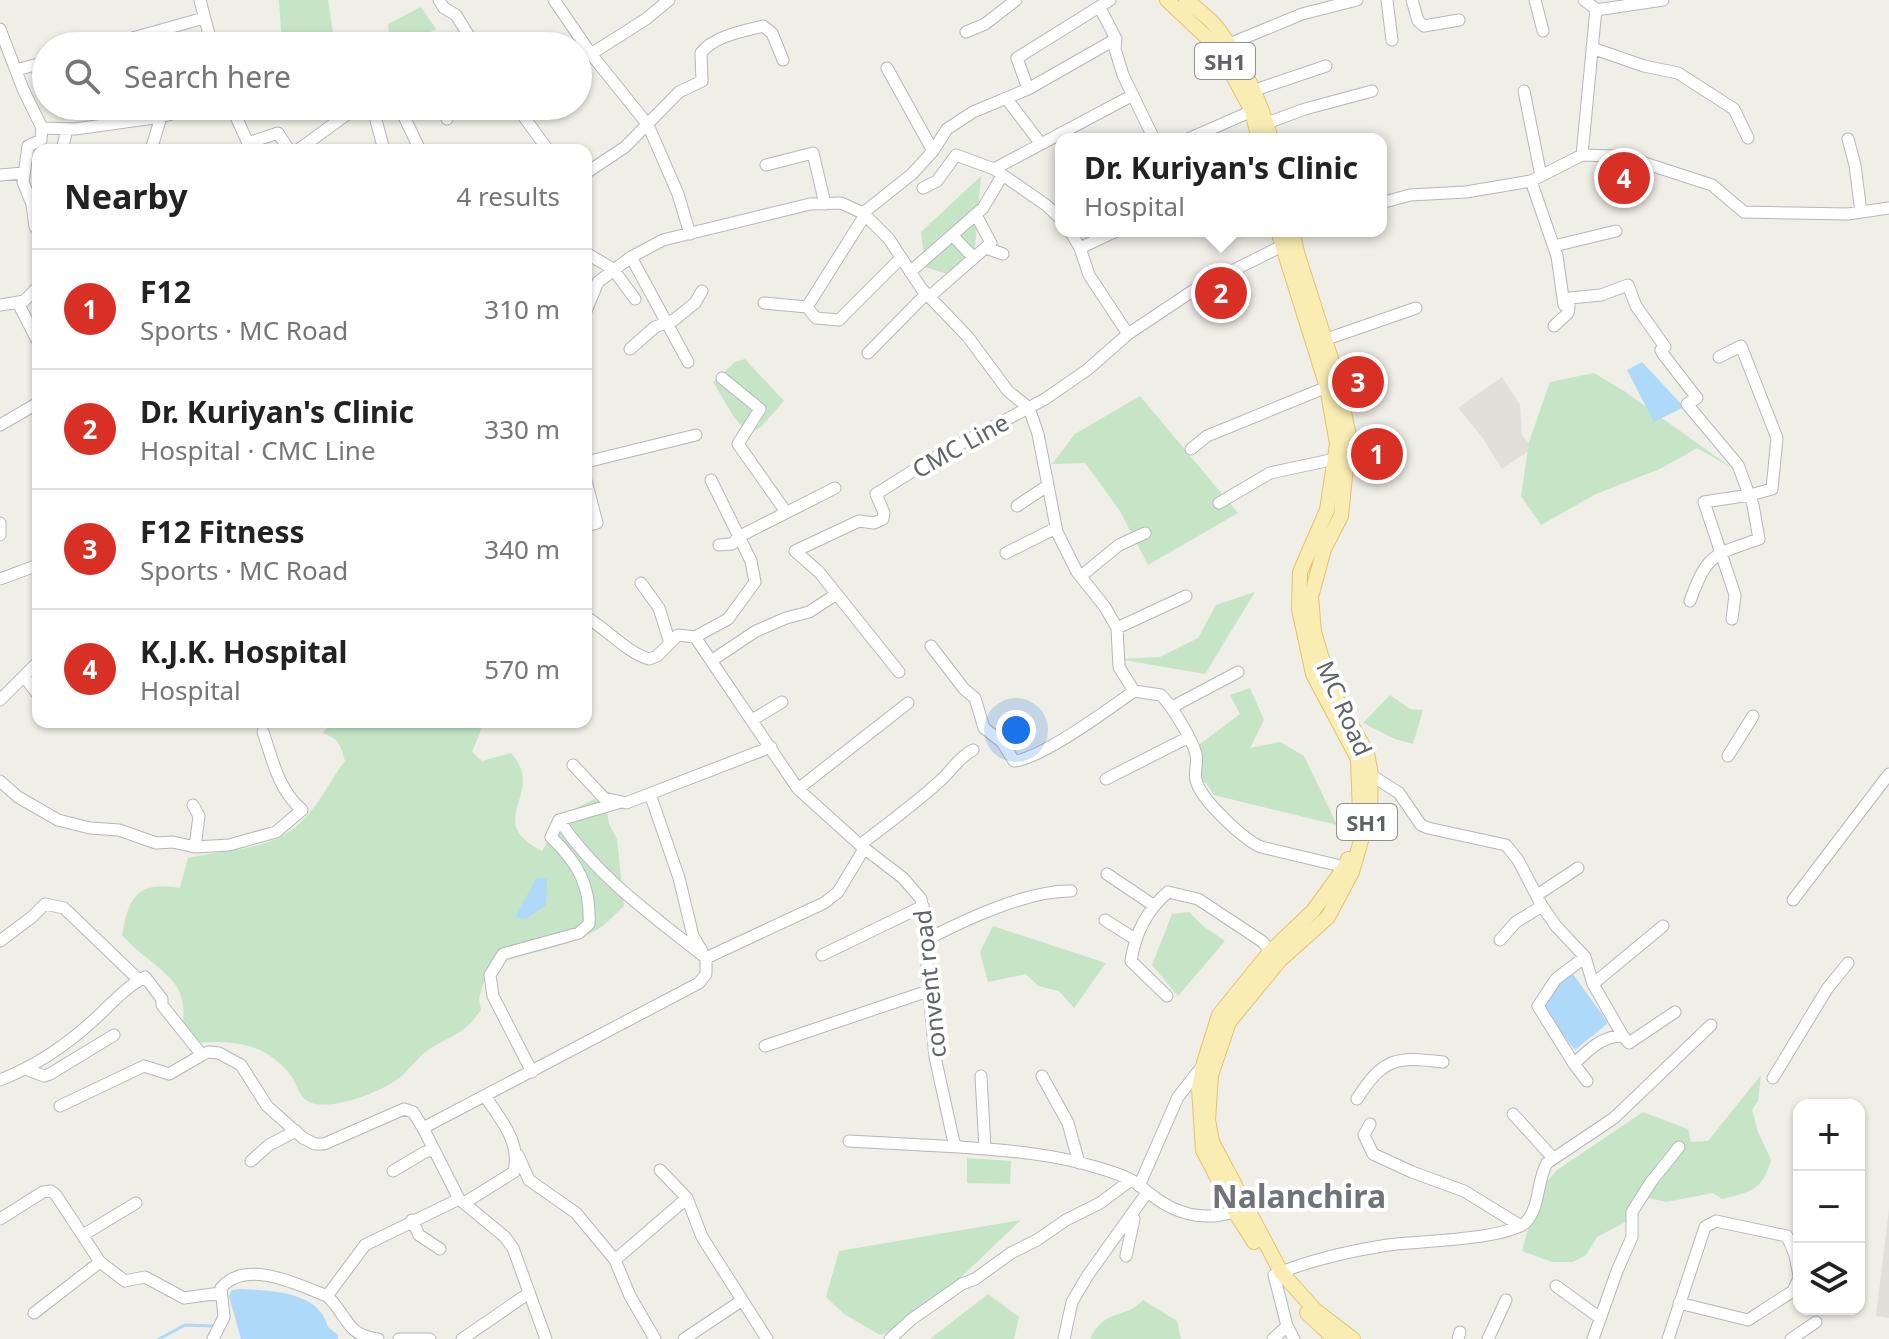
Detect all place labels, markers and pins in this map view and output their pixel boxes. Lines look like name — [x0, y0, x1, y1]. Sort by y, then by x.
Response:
pin: 4 — [1598, 148, 1650, 208]
pin: 2 — [1195, 263, 1247, 323]
pin: 3 — [1332, 352, 1384, 412]
pin: 1 — [1351, 424, 1403, 484]

